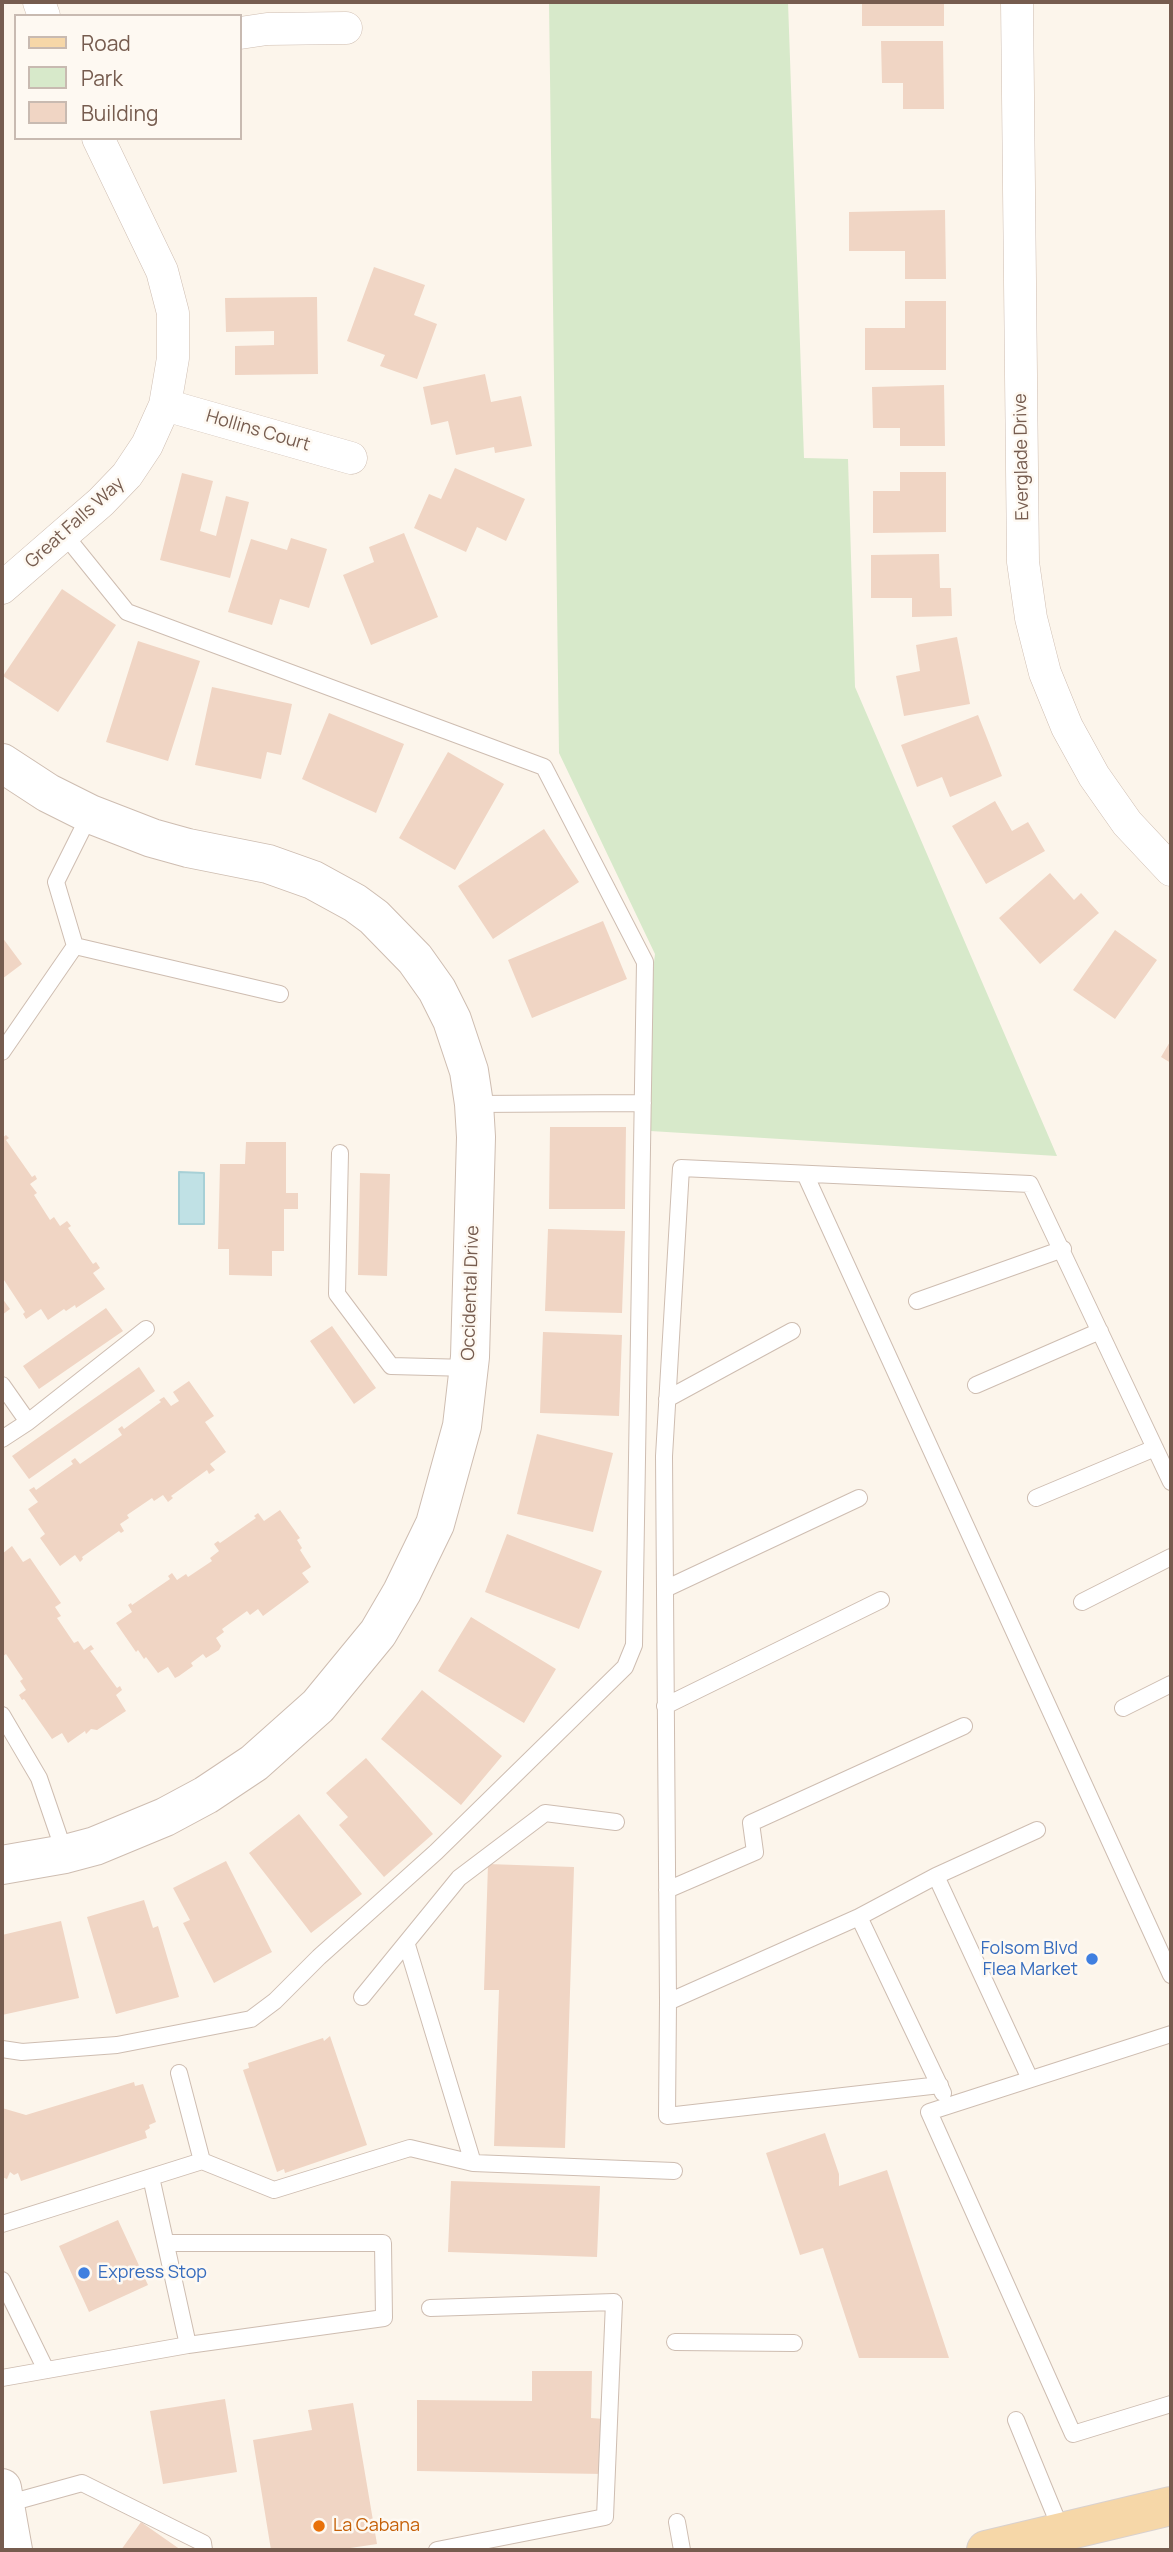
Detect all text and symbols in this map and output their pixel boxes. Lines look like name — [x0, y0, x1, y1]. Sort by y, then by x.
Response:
legend — [14, 14, 242, 140]
text: Road — [81, 29, 131, 57]
text: Park — [81, 64, 123, 92]
text: Building — [81, 99, 158, 127]
street label: Everglade Drive — [1010, 393, 1034, 521]
street label: Hollins Court — [203, 406, 313, 456]
street label: Great Falls Way — [21, 473, 129, 573]
street label: Occidental Drive — [458, 1225, 484, 1361]
place label: Folsom Blvd Flea Market — [981, 1938, 1078, 1980]
marker: Folsom Blvd Flea Market — [1084, 1951, 1100, 1967]
place label: Express Stop — [98, 2262, 207, 2284]
marker: Express Stop — [76, 2265, 92, 2281]
place label: La Cabana — [333, 2515, 420, 2537]
marker: La Cabana — [311, 2518, 327, 2534]

